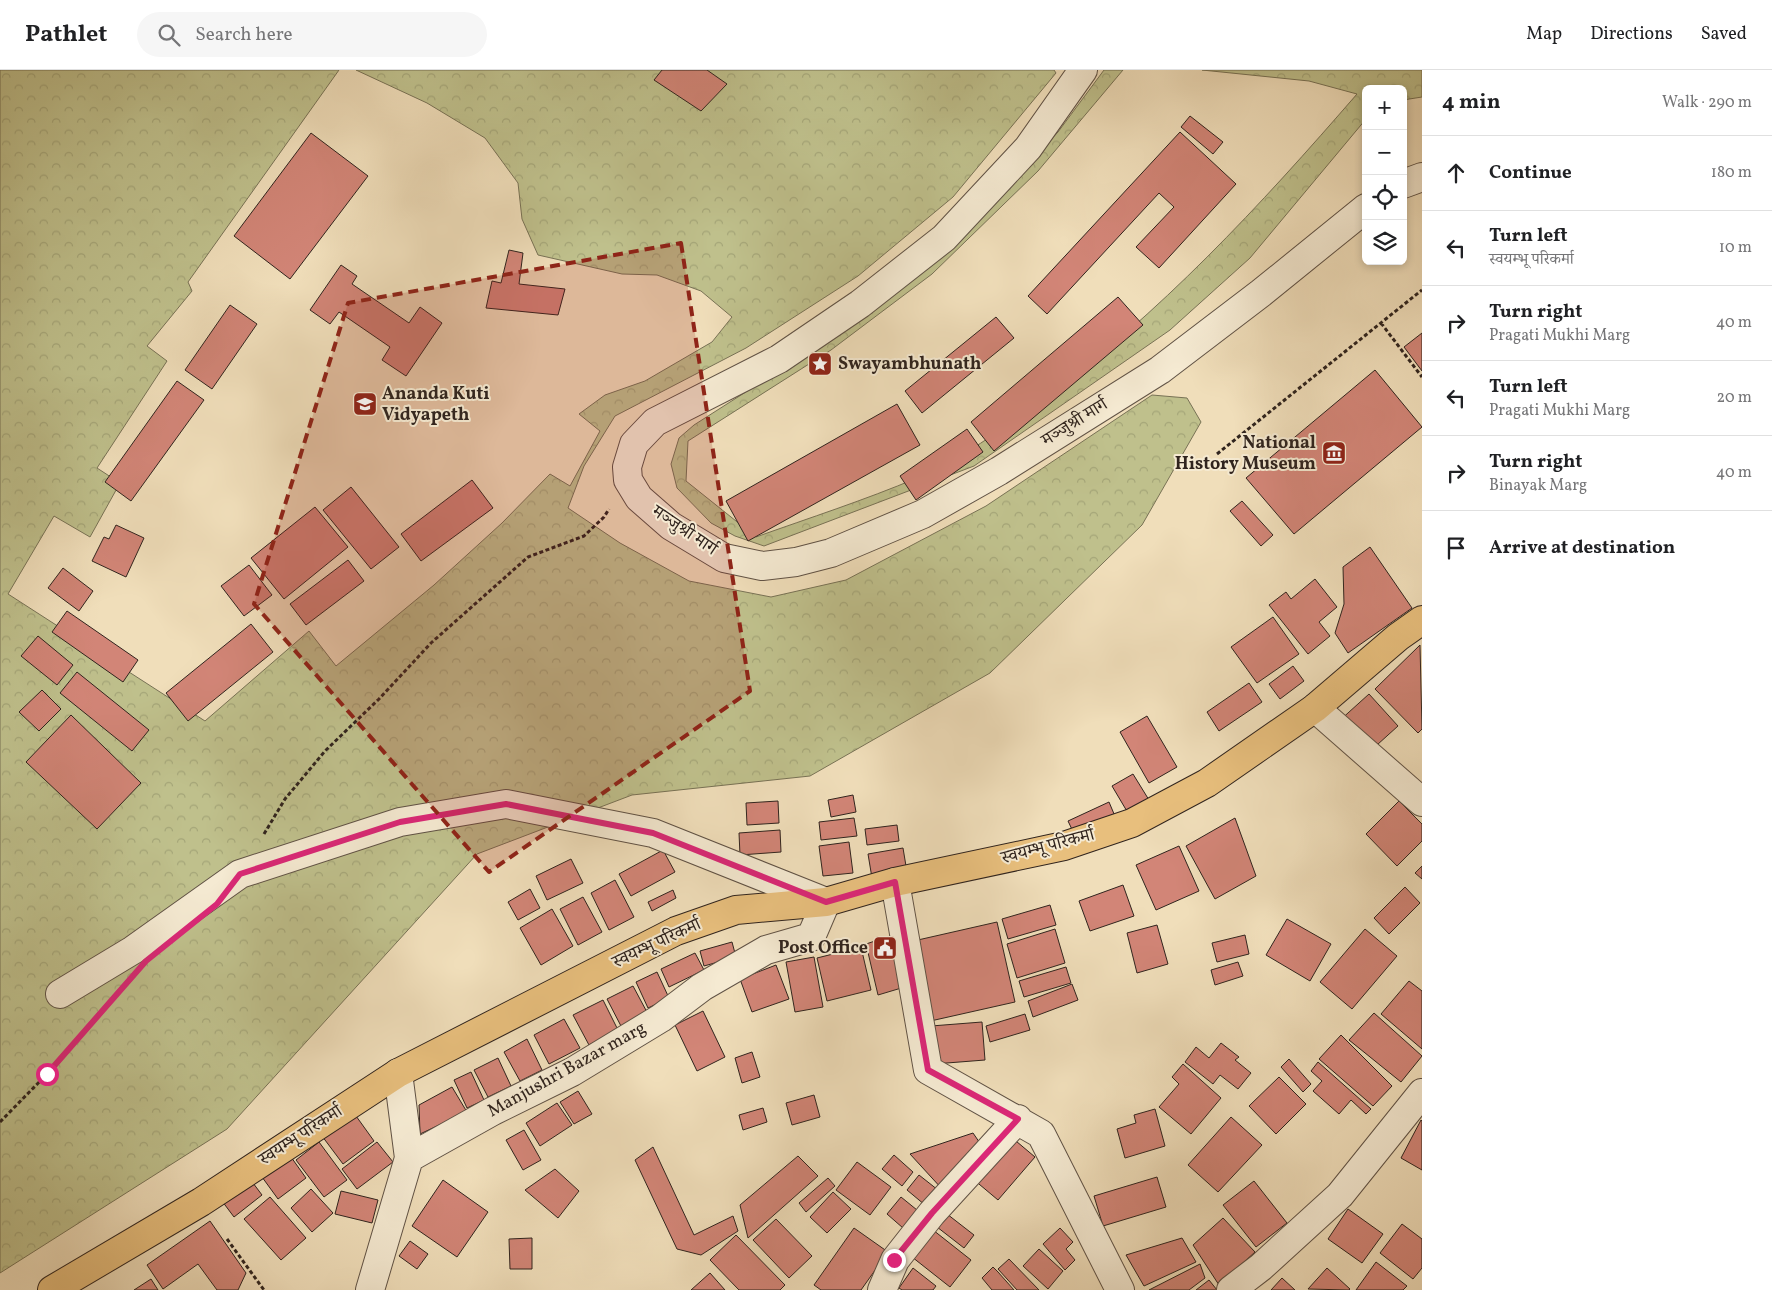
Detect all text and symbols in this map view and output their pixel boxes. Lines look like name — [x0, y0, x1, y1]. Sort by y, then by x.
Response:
search box — [137, 12, 487, 57]
text: Pathlet — [25, 18, 107, 52]
icon: search — [155, 21, 183, 49]
text: Search here — [195, 22, 293, 48]
text: Map — [1526, 22, 1562, 47]
text: Directions — [1590, 22, 1673, 47]
text: Saved — [1701, 22, 1747, 47]
map controls — [1362, 85, 1407, 265]
button: + — [1362, 85, 1407, 130]
text: 4 min — [1442, 88, 1501, 117]
text: Walk · 290 m — [1662, 92, 1752, 114]
button: − — [1362, 130, 1407, 175]
icon: ahead — [1442, 159, 1470, 187]
text: Continue — [1489, 160, 1572, 186]
text: 180 m — [1711, 162, 1752, 184]
button: locate — [1362, 175, 1407, 220]
button: layers — [1362, 220, 1407, 265]
text: Turn left — [1489, 223, 1568, 249]
icon: left — [1442, 234, 1470, 262]
text: 10 m — [1719, 237, 1752, 259]
text: स्वयम्भू परिकर्मा — [1489, 249, 1574, 271]
text: Turn right — [1489, 299, 1582, 325]
icon: right — [1442, 309, 1470, 337]
text: 40 m — [1716, 312, 1752, 334]
text: Pragati Mukhi Marg — [1489, 325, 1630, 347]
place icon: Swayambhunath — [807, 351, 833, 377]
place label: Swayambhunath — [838, 352, 982, 377]
text: Turn left — [1489, 374, 1568, 400]
place label: Ananda Kuti Vidyapeth — [382, 382, 490, 428]
icon: left — [1442, 384, 1470, 412]
text: 20 m — [1717, 387, 1752, 409]
school or university icon: Ananda Kuti Vidyapeth — [352, 391, 378, 417]
street label: मञ्जुश्री मार्ग — [1036, 392, 1114, 454]
text: Pragati Mukhi Marg — [1489, 400, 1630, 422]
place label: National History Museum — [1175, 431, 1316, 477]
museum icon: National History Museum — [1321, 440, 1347, 466]
text: Turn right — [1489, 449, 1582, 475]
icon: right — [1442, 459, 1470, 487]
text: 40 m — [1716, 462, 1752, 484]
text: Binayak Marg — [1489, 475, 1587, 497]
street label: मञ्जुश्री मार्ग — [645, 499, 723, 563]
icon: arrive — [1442, 534, 1470, 562]
text: Arrive at destination — [1489, 535, 1675, 561]
street label: स्वयम्भू परिकर्मा — [998, 822, 1099, 872]
street label: स्वयम्भू परिकर्मा — [608, 912, 707, 976]
public building icon: Post Office — [872, 935, 898, 961]
place label: Post Office — [778, 936, 868, 961]
street label: Manjushri Bazar marg — [483, 1016, 651, 1124]
route start — [36, 1063, 59, 1086]
street label: स्वयम्भू परिकर्मा — [253, 1099, 349, 1173]
route end — [883, 1249, 906, 1272]

